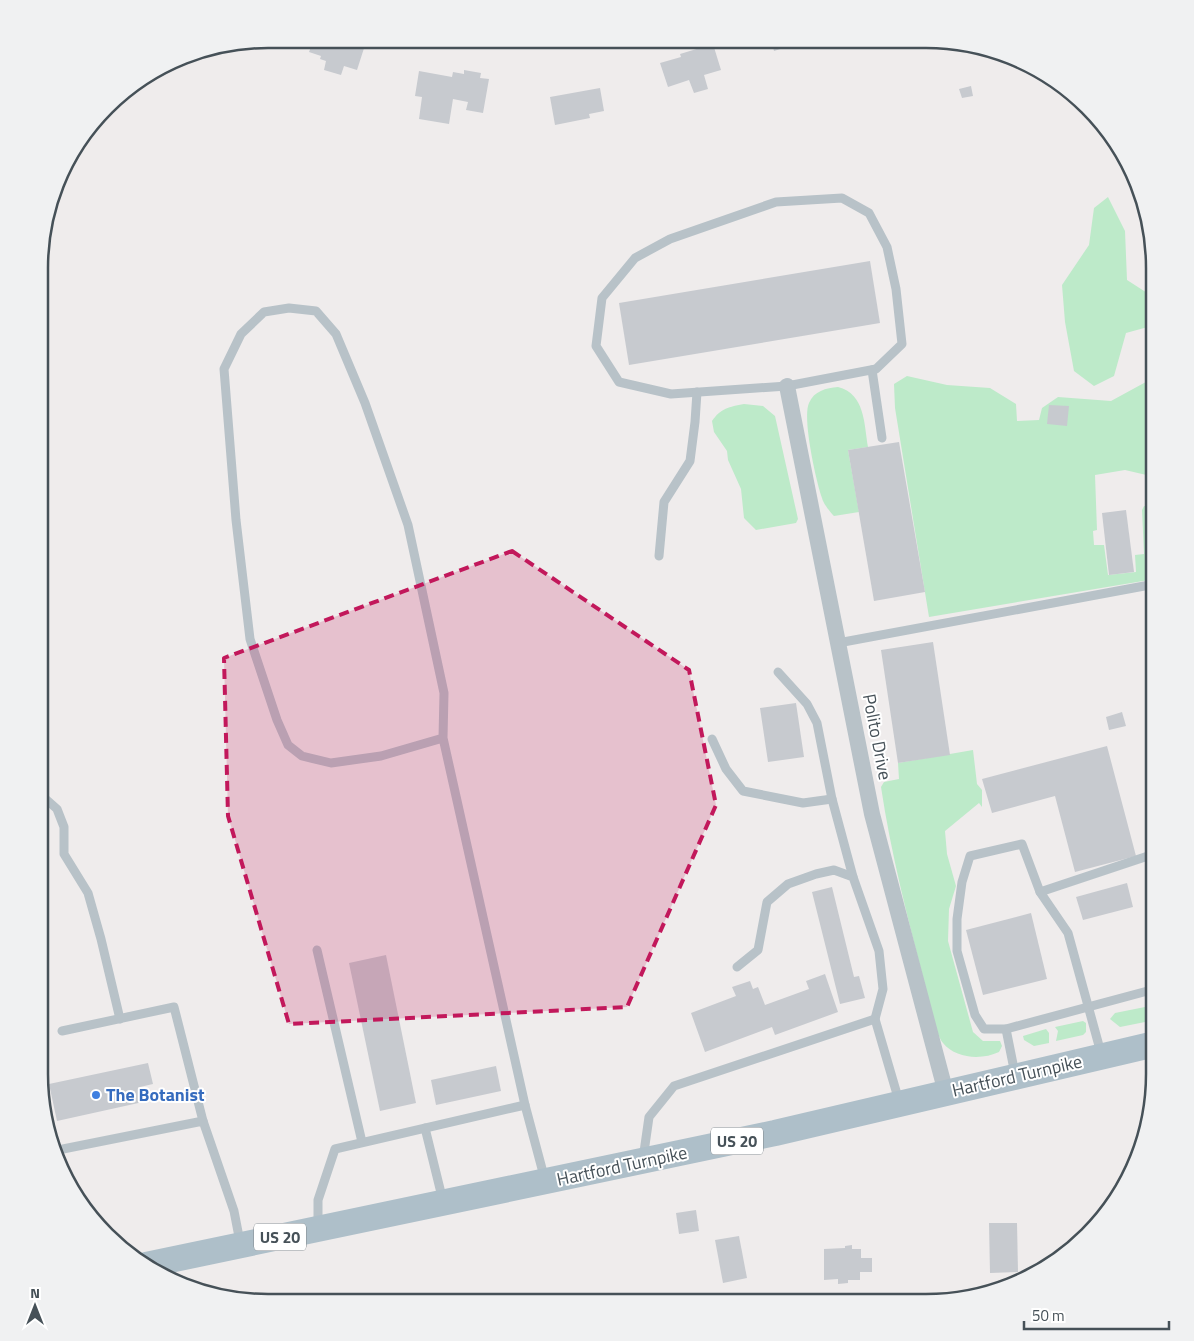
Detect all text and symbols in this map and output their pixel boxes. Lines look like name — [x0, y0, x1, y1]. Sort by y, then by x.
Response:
street label: Polito Drive — [856, 691, 899, 782]
street label: Hartford Turnpike — [949, 1047, 1085, 1104]
place label: The Botanist — [106, 1081, 205, 1108]
marker: The Botanist — [90, 1089, 102, 1101]
road number: US 20 — [711, 1128, 763, 1154]
street label: Hartford Turnpike — [554, 1139, 690, 1193]
road number: US 20 — [254, 1224, 306, 1250]
north arrow — [10, 1281, 60, 1331]
text: N — [30, 1282, 40, 1303]
scale bar — [1024, 1298, 1169, 1330]
text: 50 m — [1032, 1304, 1065, 1327]

